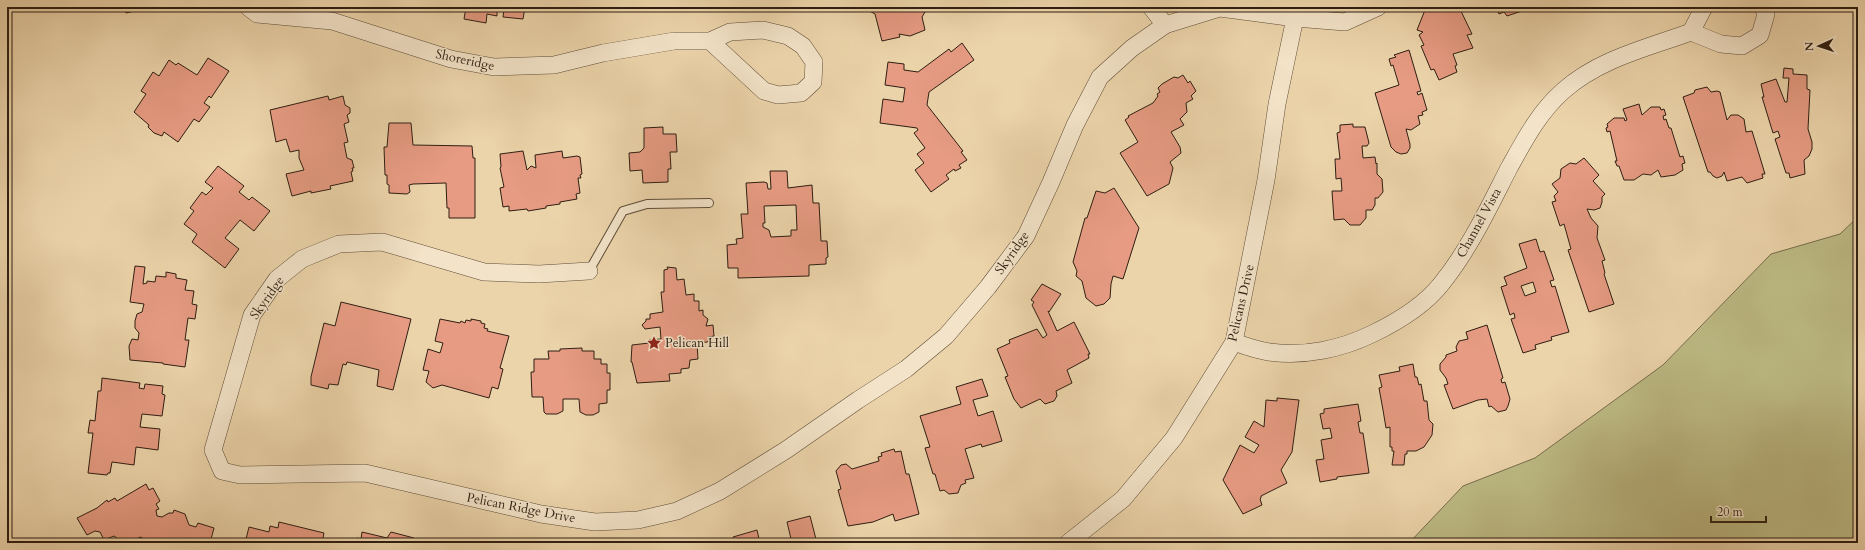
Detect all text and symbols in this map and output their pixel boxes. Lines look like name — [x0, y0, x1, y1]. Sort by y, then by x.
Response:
north arrow — [1799, 26, 1839, 66]
text: N — [1802, 41, 1817, 52]
street label: Shoreridge — [434, 45, 496, 75]
street label: Channel Vista — [1452, 184, 1506, 261]
street label: Skyridge — [991, 228, 1033, 278]
street label: Pelicans Drive — [1223, 263, 1259, 343]
street label: Skyridge — [246, 273, 288, 323]
place label: Pelican Hill — [665, 334, 730, 352]
place icon: Pelican Hill — [646, 335, 662, 351]
street label: Pelican Ridge Drive — [465, 489, 577, 527]
scale bar — [1711, 498, 1766, 524]
text: 20 m — [1717, 504, 1744, 520]

